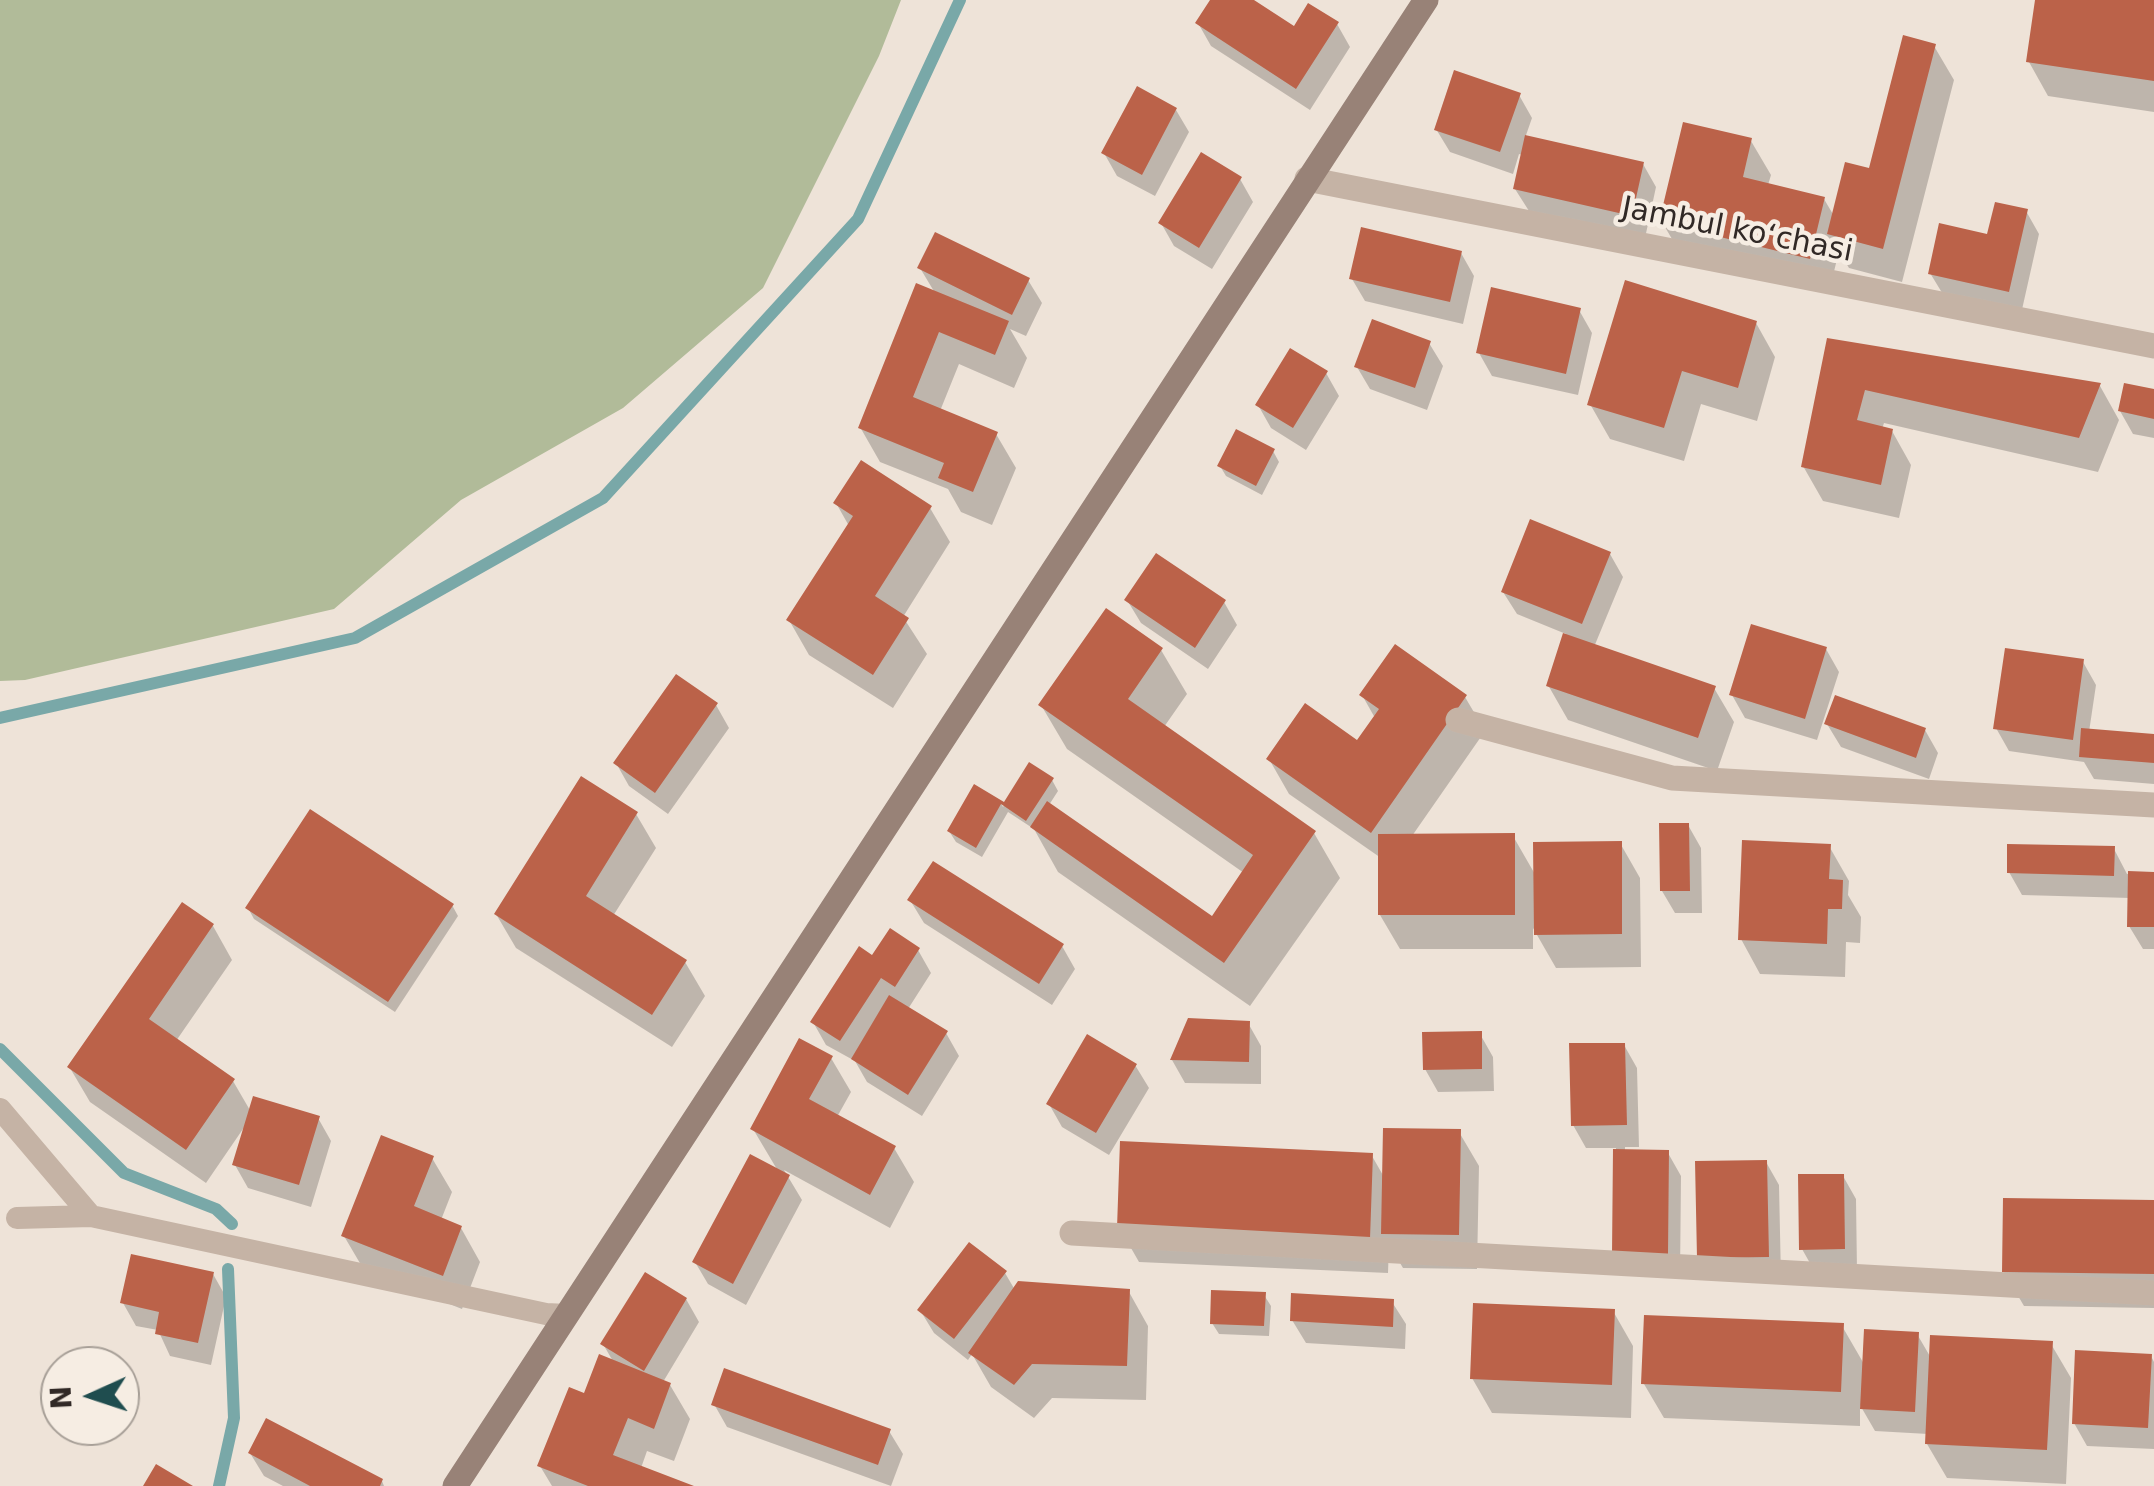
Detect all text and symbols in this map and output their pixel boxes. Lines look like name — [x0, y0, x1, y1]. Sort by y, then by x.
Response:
street label: Jambul ko‘chasi — [1619, 191, 1855, 271]
north arrow — [40, 1346, 140, 1446]
text: N — [44, 1385, 79, 1410]

